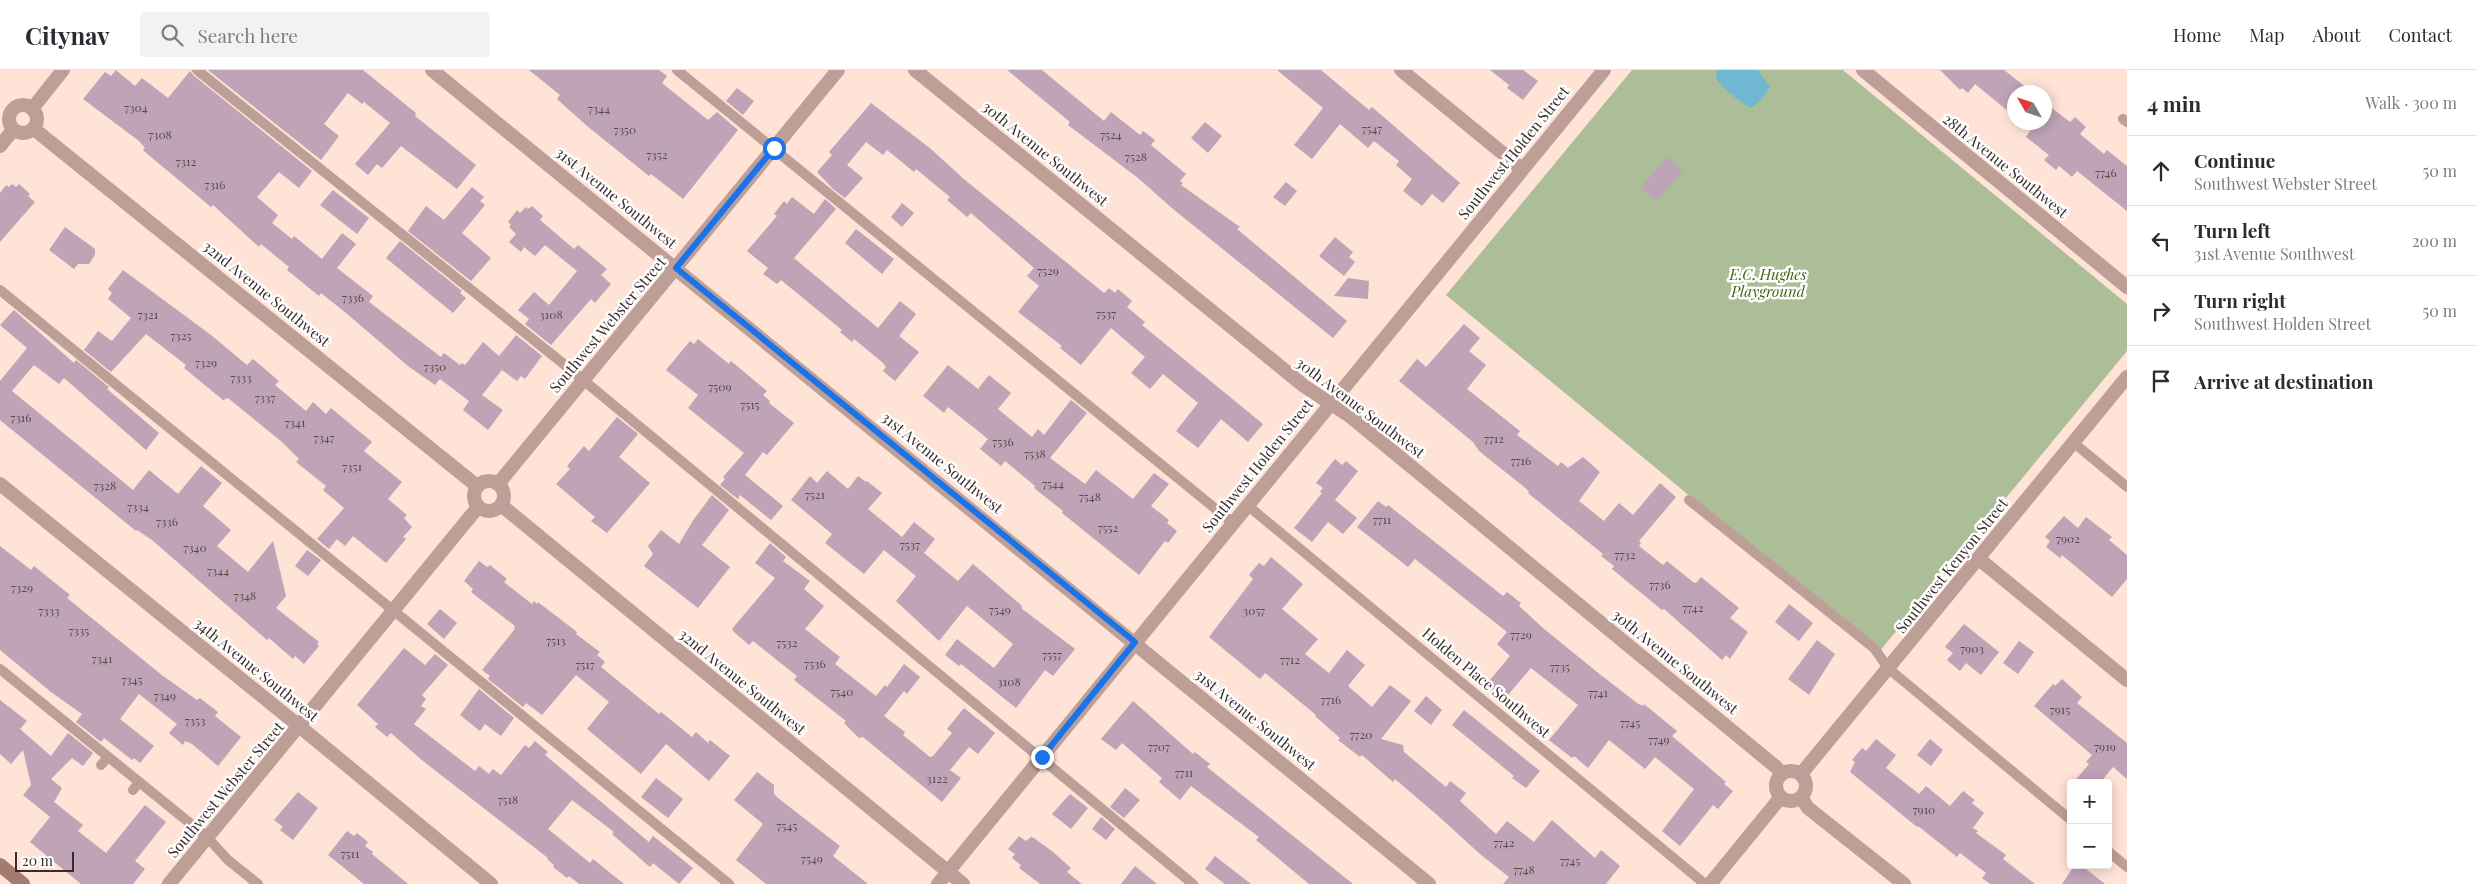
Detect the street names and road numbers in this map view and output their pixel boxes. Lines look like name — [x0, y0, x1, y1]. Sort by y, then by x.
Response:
street label: Southwest Holden Street — [1453, 81, 1574, 223]
street label: 30th Avenue Southwest — [979, 96, 1113, 211]
street label: 28th Avenue Southwest — [1939, 108, 2073, 222]
street label: 31st Avenue Southwest — [552, 142, 682, 253]
street label: 32nd Avenue Southwest — [199, 236, 335, 351]
street label: Southwest Webster Street — [544, 252, 670, 397]
street label: 30th Avenue Southwest — [1292, 352, 1430, 463]
street label: Southwest Holden Street — [1197, 394, 1318, 536]
street label: 31st Avenue Southwest — [878, 407, 1008, 518]
street label: Southwest Kenyon Street — [1890, 493, 2012, 637]
street label: 30th Avenue Southwest — [1609, 604, 1743, 719]
street label: 34th Avenue Southwest — [190, 613, 324, 726]
street label: Holden Place Southwest — [1418, 623, 1555, 742]
street label: 32nd Avenue Southwest — [675, 624, 811, 739]
street label: 31st Avenue Southwest — [1191, 664, 1321, 775]
street label: Southwest Webster Street — [162, 717, 288, 862]

